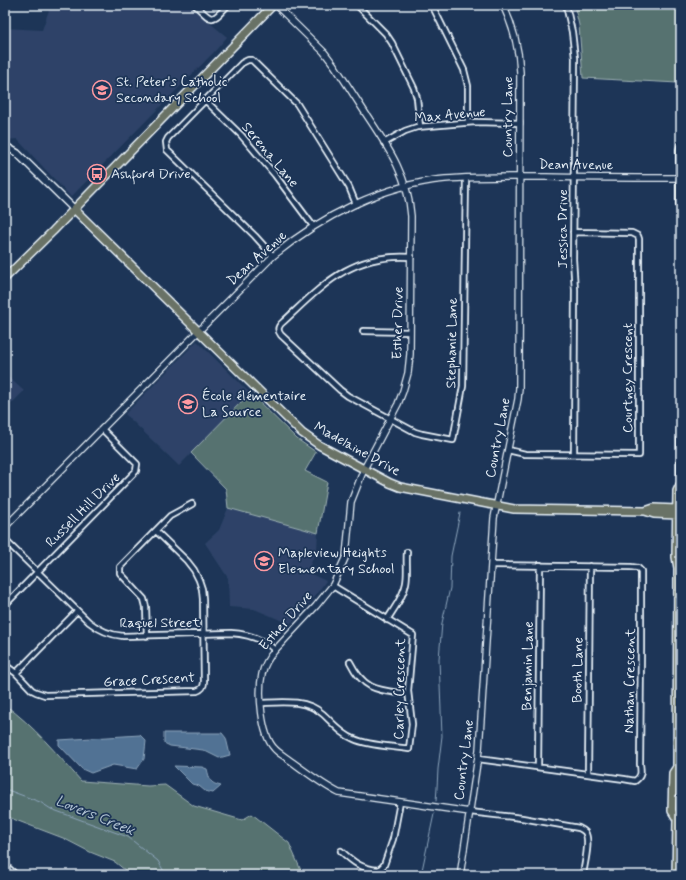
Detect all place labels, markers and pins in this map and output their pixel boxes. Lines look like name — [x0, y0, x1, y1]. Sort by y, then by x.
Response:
place label: St. Peter's Catholic Secondary School — [116, 73, 228, 107]
school or university icon: St. Peter's Catholic Secondary School — [91, 79, 113, 101]
bus stop icon: Ashford Drive — [86, 163, 108, 185]
place label: Ashford Drive — [111, 165, 191, 185]
place label: École élémentaire La Source — [202, 387, 307, 421]
school or university icon: École élémentaire La Source — [177, 393, 199, 415]
place label: Mapleview Heights Elementary School — [278, 544, 394, 578]
school or university icon: Mapleview Heights Elementary School — [253, 550, 275, 572]

